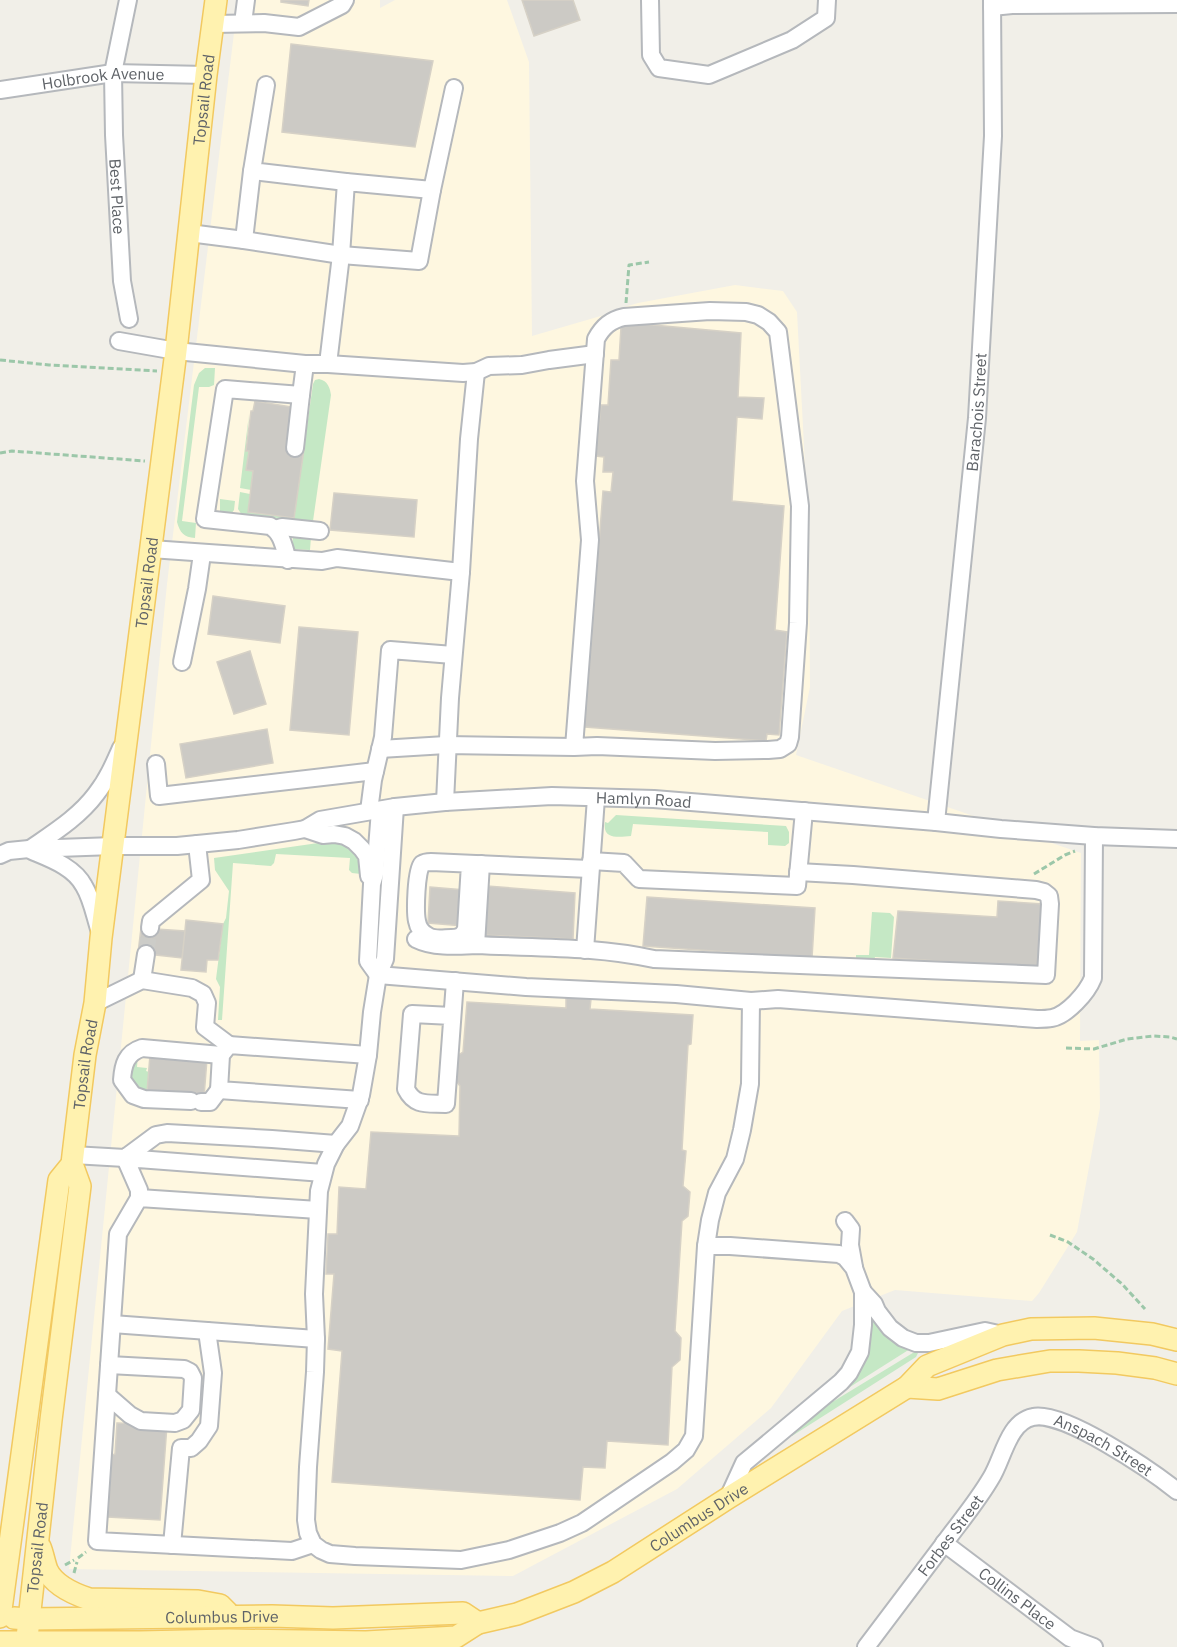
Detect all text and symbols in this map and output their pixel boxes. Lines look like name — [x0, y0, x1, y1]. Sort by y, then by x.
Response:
street label: Topsail Road — [188, 53, 219, 146]
street label: Holbrook Avenue — [40, 63, 165, 94]
street label: Best Place — [105, 158, 129, 235]
street label: Barachois Street — [962, 352, 991, 472]
street label: Topsail Road — [131, 536, 162, 629]
street label: Hamlyn Road — [596, 787, 692, 812]
street label: Topsail Road — [68, 1017, 102, 1111]
street label: Anspach Street — [1051, 1410, 1157, 1480]
street label: Columbus Drive — [645, 1478, 752, 1556]
street label: Forbes Street — [913, 1491, 987, 1580]
street label: Topsail Road — [22, 1501, 52, 1594]
street label: Collins Place — [975, 1563, 1060, 1634]
street label: Columbus Drive — [165, 1606, 279, 1627]

